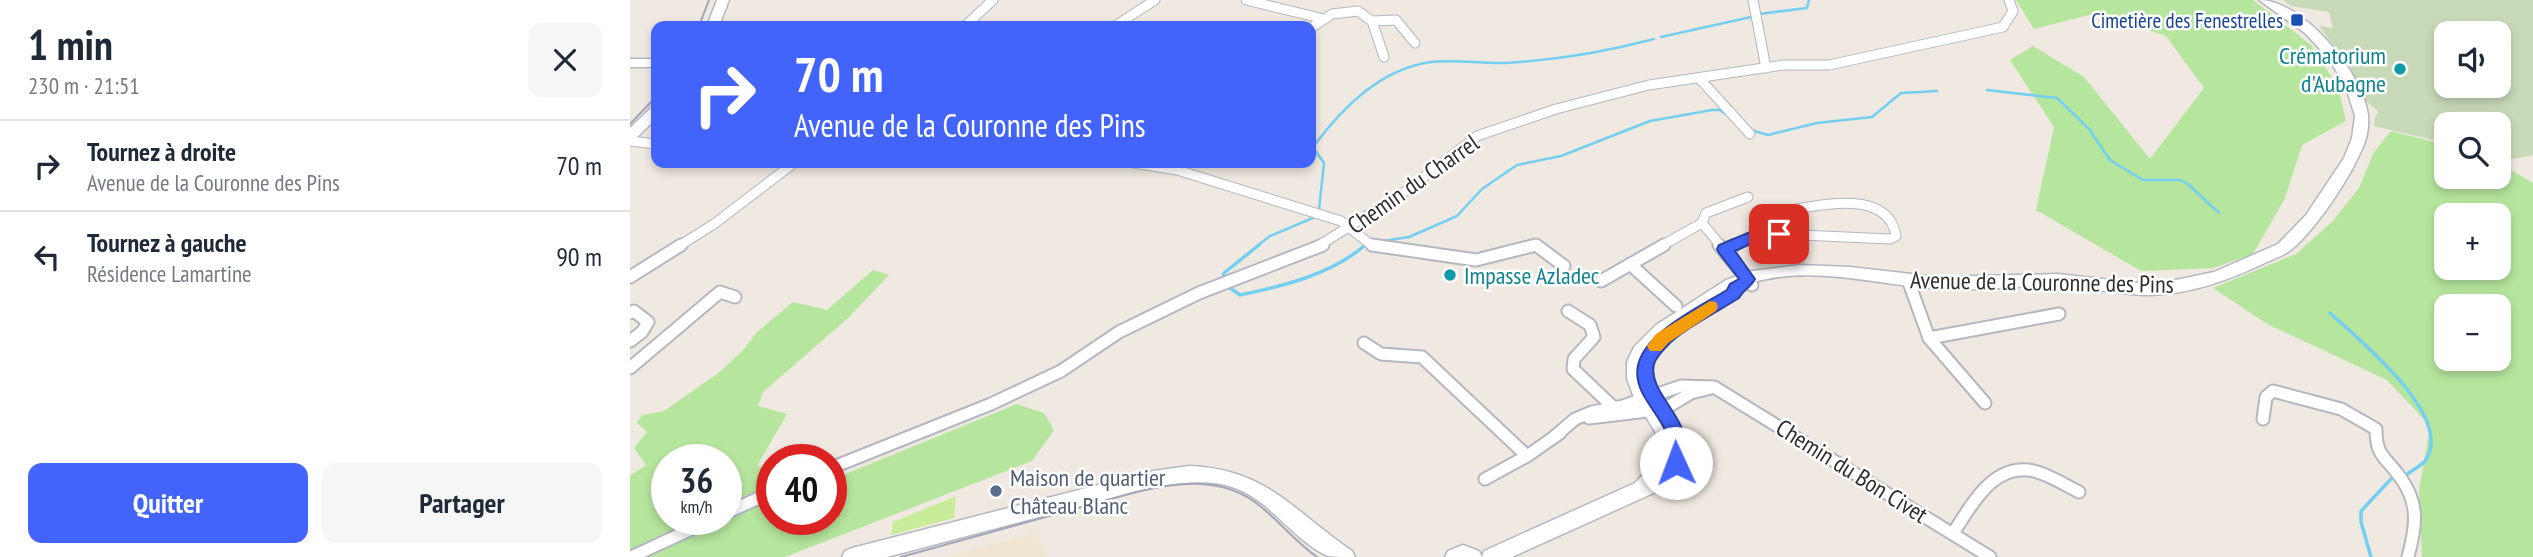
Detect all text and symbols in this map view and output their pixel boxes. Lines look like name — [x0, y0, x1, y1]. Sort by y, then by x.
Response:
place label: Cimetière des Fenestrelles — [2091, 7, 2283, 34]
marker: Cimetière des Fenestrelles — [2289, 12, 2305, 28]
text: 1 min — [28, 17, 113, 72]
map controls — [2434, 21, 2511, 371]
button: sound — [2434, 21, 2511, 98]
button: close — [528, 23, 602, 97]
place label: Crématorium d'Aubagne — [2279, 40, 2386, 99]
text: 70 m — [794, 42, 883, 106]
icon: right — [679, 49, 770, 140]
marker: Crématorium d'Aubagne — [2392, 61, 2408, 77]
text: 230 m · 21:51 — [28, 71, 140, 100]
text: Avenue de la Couronne des Pins — [794, 104, 1146, 146]
button: search — [2434, 112, 2511, 189]
street label: Chemin du Charrel — [1341, 127, 1485, 241]
text: Tournez à droite — [87, 135, 236, 168]
icon: right — [28, 147, 66, 185]
text: 70 m — [556, 149, 602, 182]
text: Avenue de la Couronne des Pins — [87, 168, 340, 197]
button: + — [2434, 203, 2511, 280]
pin — [1749, 204, 1809, 264]
icon: arrive — [1760, 215, 1798, 253]
text: Tournez à gauche — [87, 226, 247, 259]
icon: left — [28, 238, 66, 276]
text: 90 m — [556, 240, 602, 273]
text: Résidence Lamartine — [87, 259, 252, 288]
place label: Impasse Azladec — [1464, 260, 1600, 291]
street label: Avenue de la Couronne des Pins — [1910, 264, 2174, 300]
marker: Impasse Azladec — [1442, 267, 1458, 283]
button: − — [2434, 294, 2511, 371]
street label: Chemin du Bon Civet — [1770, 412, 1934, 530]
position arrow — [1639, 426, 1713, 500]
speed limit sign: 40 — [756, 444, 847, 535]
text: 36 — [680, 457, 713, 503]
place label: Maison de quartier Château Blanc — [1010, 462, 1166, 521]
button: Quitter — [28, 463, 308, 543]
button: Partager — [322, 463, 602, 543]
marker: Maison de quartier Château Blanc — [988, 483, 1004, 499]
text: km/h — [681, 495, 712, 518]

